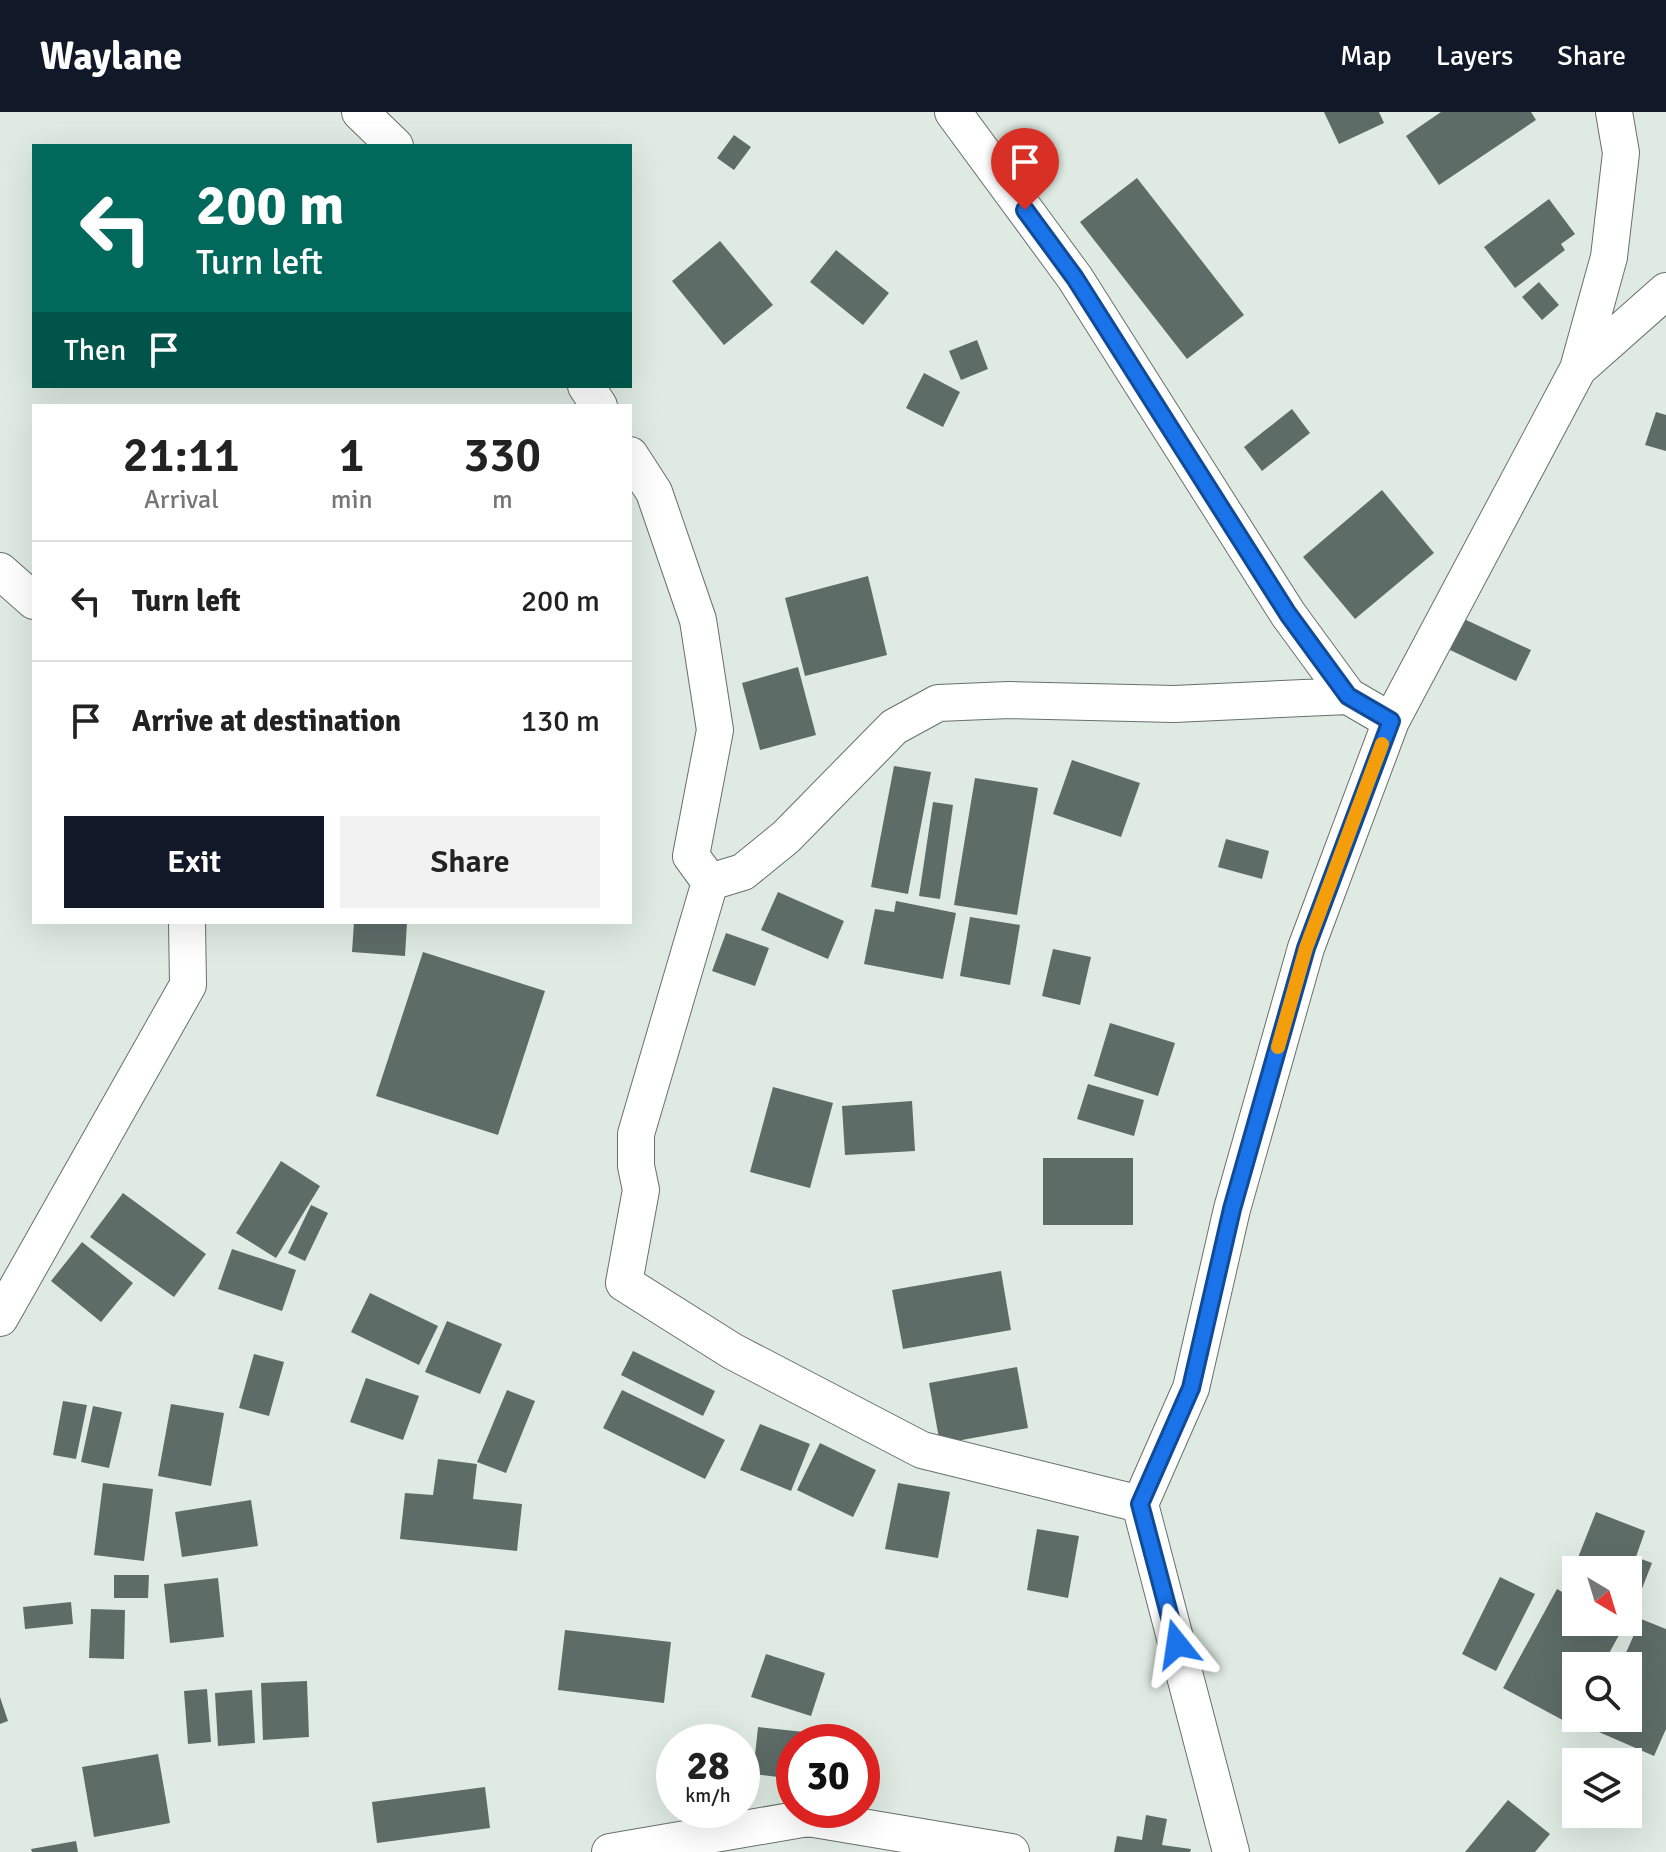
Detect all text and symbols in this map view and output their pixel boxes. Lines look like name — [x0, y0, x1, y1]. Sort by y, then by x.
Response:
text: Waylane — [40, 33, 182, 80]
text: Map — [1340, 39, 1392, 73]
text: Layers — [1436, 39, 1513, 73]
text: Share — [1557, 39, 1626, 73]
pin — [991, 128, 1059, 210]
icon: arrive — [1003, 140, 1047, 184]
text: 200 m — [196, 171, 344, 240]
icon: left — [64, 176, 168, 280]
text: Turn left — [196, 240, 323, 285]
icon: arrive — [142, 328, 186, 372]
text: Then — [64, 332, 126, 369]
text: 21:11 — [123, 426, 240, 485]
text: 1 — [339, 426, 365, 485]
text: 330 — [463, 426, 541, 485]
text: Arrival — [144, 484, 219, 516]
text: min — [331, 484, 373, 516]
text: m — [492, 484, 513, 516]
icon: left — [64, 579, 108, 623]
text: Turn left — [132, 583, 241, 620]
text: 200 m — [521, 583, 600, 620]
icon: arrive — [64, 699, 108, 743]
text: Arrive at destination — [132, 703, 401, 740]
text: 130 m — [521, 703, 600, 740]
button: Exit — [64, 816, 324, 908]
button: Share — [340, 816, 600, 908]
north arrow — [1562, 1556, 1642, 1636]
map controls — [1562, 1556, 1642, 1828]
position arrow — [1135, 1602, 1219, 1686]
button: search — [1562, 1652, 1642, 1732]
speed limit sign: 30 — [776, 1724, 880, 1828]
text: 28 — [686, 1741, 730, 1791]
button: layers — [1562, 1748, 1642, 1828]
text: km/h — [685, 1783, 731, 1808]

